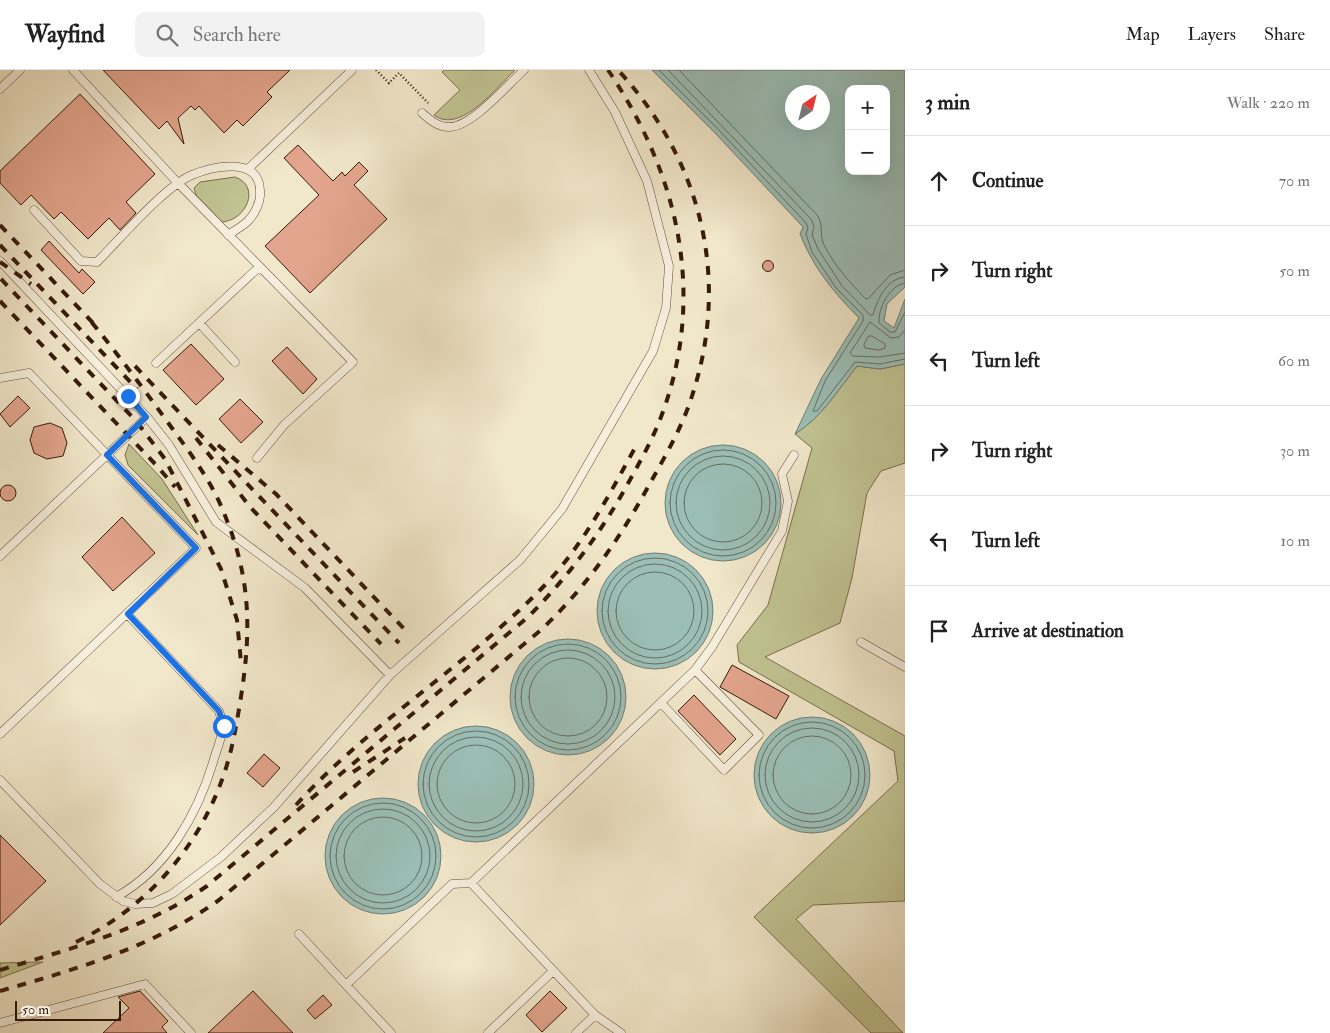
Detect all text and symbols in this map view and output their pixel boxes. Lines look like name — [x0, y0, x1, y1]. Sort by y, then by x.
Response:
search box — [135, 12, 485, 57]
text: Wayfind — [25, 19, 105, 50]
icon: search — [153, 21, 181, 49]
text: Search here — [193, 23, 281, 47]
text: Map — [1126, 23, 1160, 46]
text: Layers — [1188, 23, 1236, 46]
text: Share — [1264, 23, 1305, 46]
north arrow — [785, 85, 830, 130]
map controls — [845, 85, 890, 175]
button: + — [845, 85, 890, 130]
text: 3 min — [925, 89, 970, 116]
text: Walk · 220 m — [1227, 93, 1310, 113]
button: − — [845, 130, 890, 175]
icon: ahead — [925, 167, 953, 195]
text: Continue — [972, 169, 1043, 193]
text: 70 m — [1279, 171, 1310, 191]
icon: right — [925, 257, 953, 285]
text: Turn right — [972, 259, 1052, 283]
text: 50 m — [1279, 261, 1310, 281]
icon: left — [925, 347, 953, 375]
text: Turn left — [972, 349, 1040, 373]
text: 60 m — [1278, 351, 1310, 371]
route end — [117, 385, 140, 408]
icon: right — [925, 437, 953, 465]
text: Turn right — [972, 439, 1052, 463]
text: 30 m — [1280, 441, 1310, 461]
icon: left — [925, 527, 953, 555]
text: Turn left — [972, 529, 1040, 553]
text: 10 m — [1280, 531, 1310, 551]
icon: arrive — [925, 617, 953, 645]
text: Arrive at destination — [972, 619, 1124, 643]
route start — [213, 715, 236, 738]
scale bar — [15, 998, 121, 1021]
text: 50 m — [22, 1001, 49, 1018]

